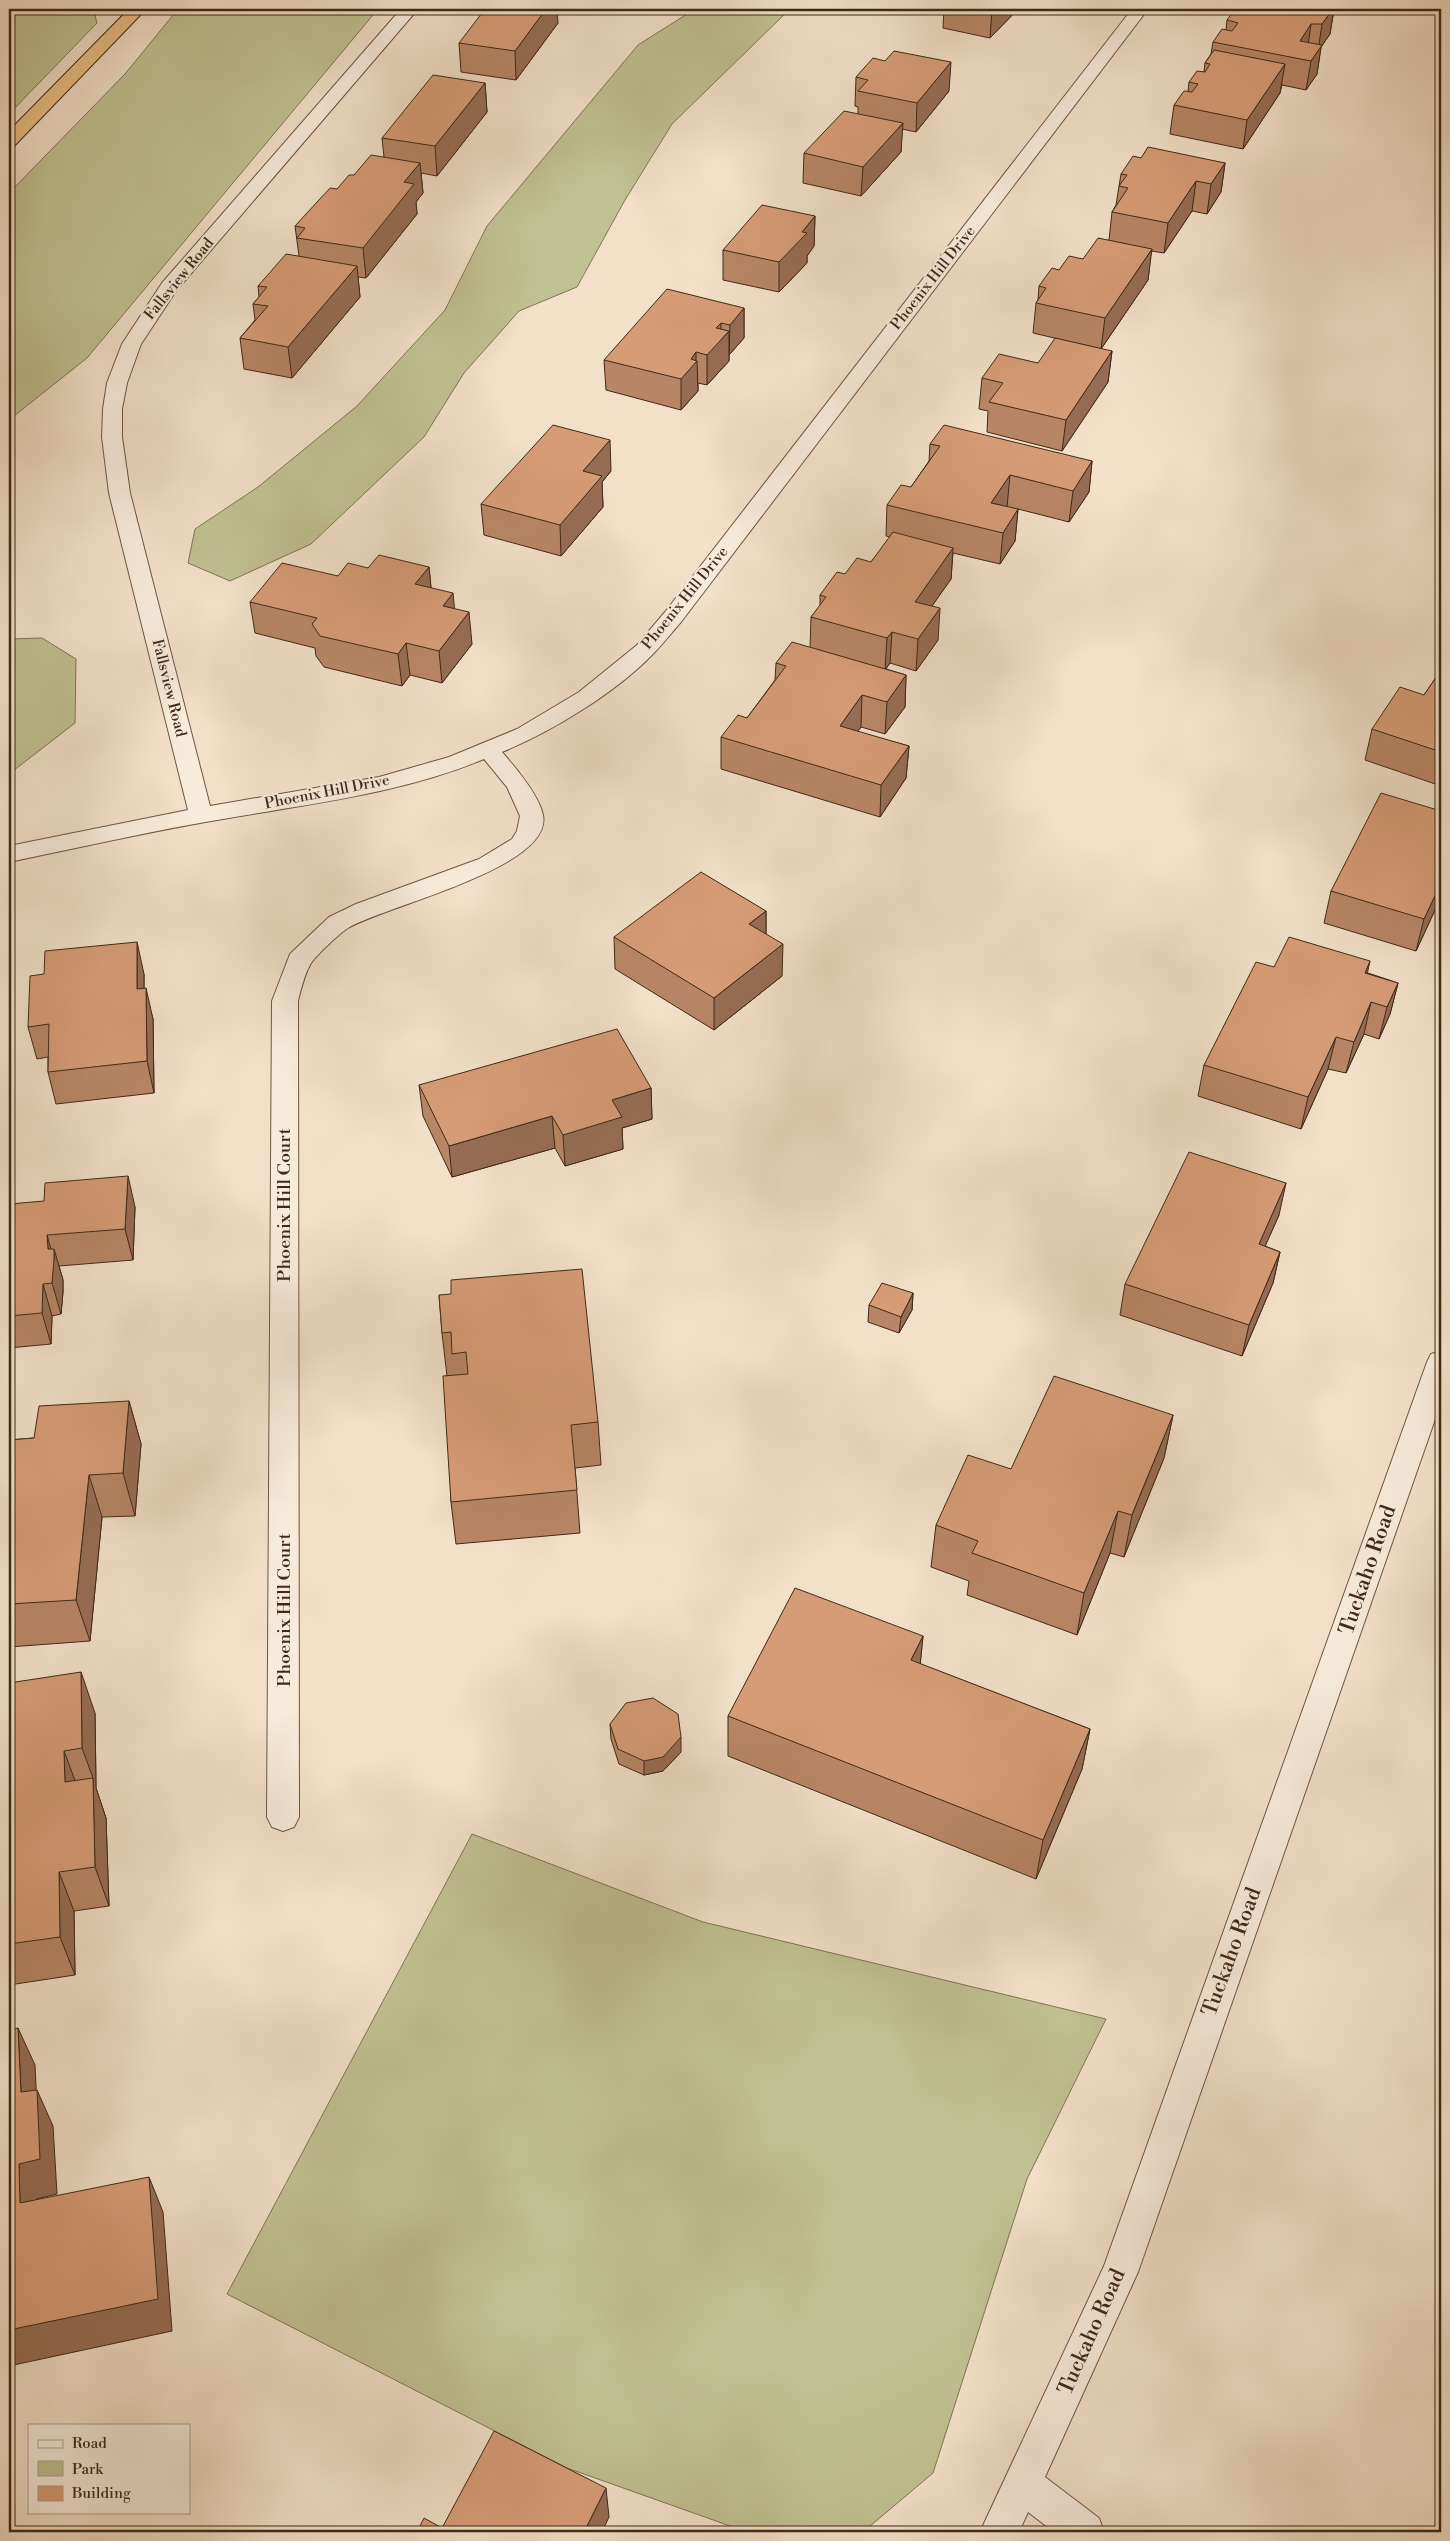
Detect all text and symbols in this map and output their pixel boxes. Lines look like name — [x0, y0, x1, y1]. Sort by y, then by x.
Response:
street label: Phoenix Hill Drive — [886, 222, 980, 334]
street label: Fallsview Road — [140, 234, 218, 324]
street label: Phoenix Hill Drive — [638, 543, 732, 653]
street label: Fallsview Road — [148, 637, 190, 739]
street label: Phoenix Hill Drive — [263, 771, 391, 813]
street label: Phoenix Hill Court — [273, 1127, 296, 1282]
street label: Tuckaho Road — [1334, 1502, 1402, 1638]
street label: Phoenix Hill Court — [273, 1532, 296, 1687]
street label: Tuckaho Road — [1197, 1884, 1267, 2020]
street label: Tuckaho Road — [1053, 2265, 1131, 2399]
legend — [28, 2424, 190, 2514]
text: Road — [72, 2434, 107, 2453]
text: Park — [72, 2460, 104, 2479]
text: Building — [71, 2484, 131, 2503]

